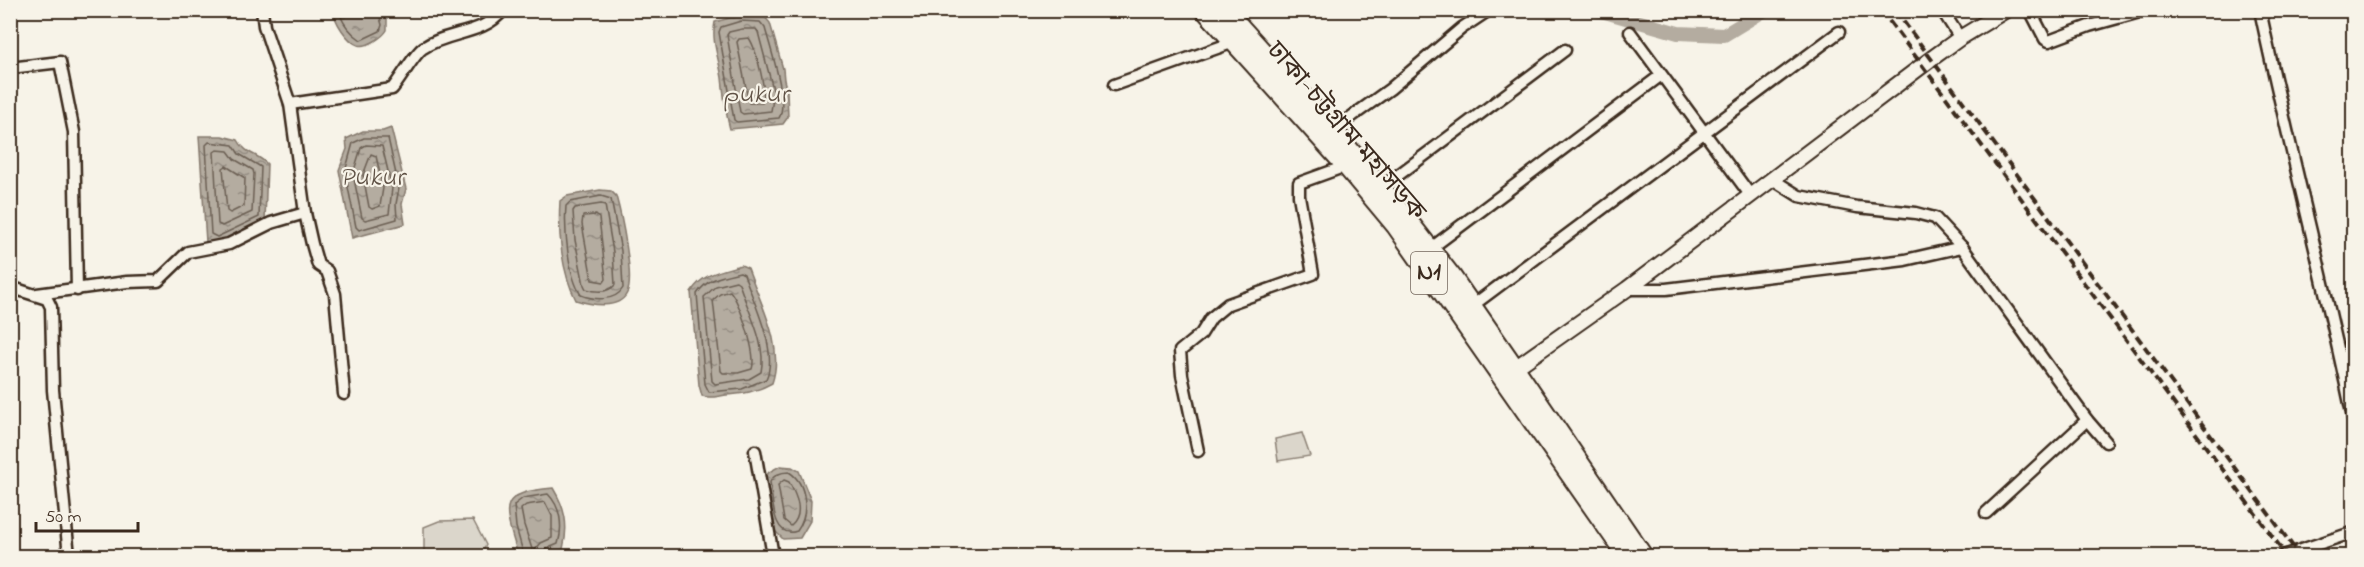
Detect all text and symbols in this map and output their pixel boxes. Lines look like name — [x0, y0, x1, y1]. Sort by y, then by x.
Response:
street label: ঢাকা-চট্টগ্রাম মহাসড়ক — [1255, 33, 1435, 231]
water label: pukur — [723, 76, 792, 115]
water label: Pukur — [340, 159, 408, 198]
road number: N1 — [1411, 252, 1447, 294]
scale bar — [36, 495, 138, 533]
text: 50 m — [45, 505, 82, 531]

